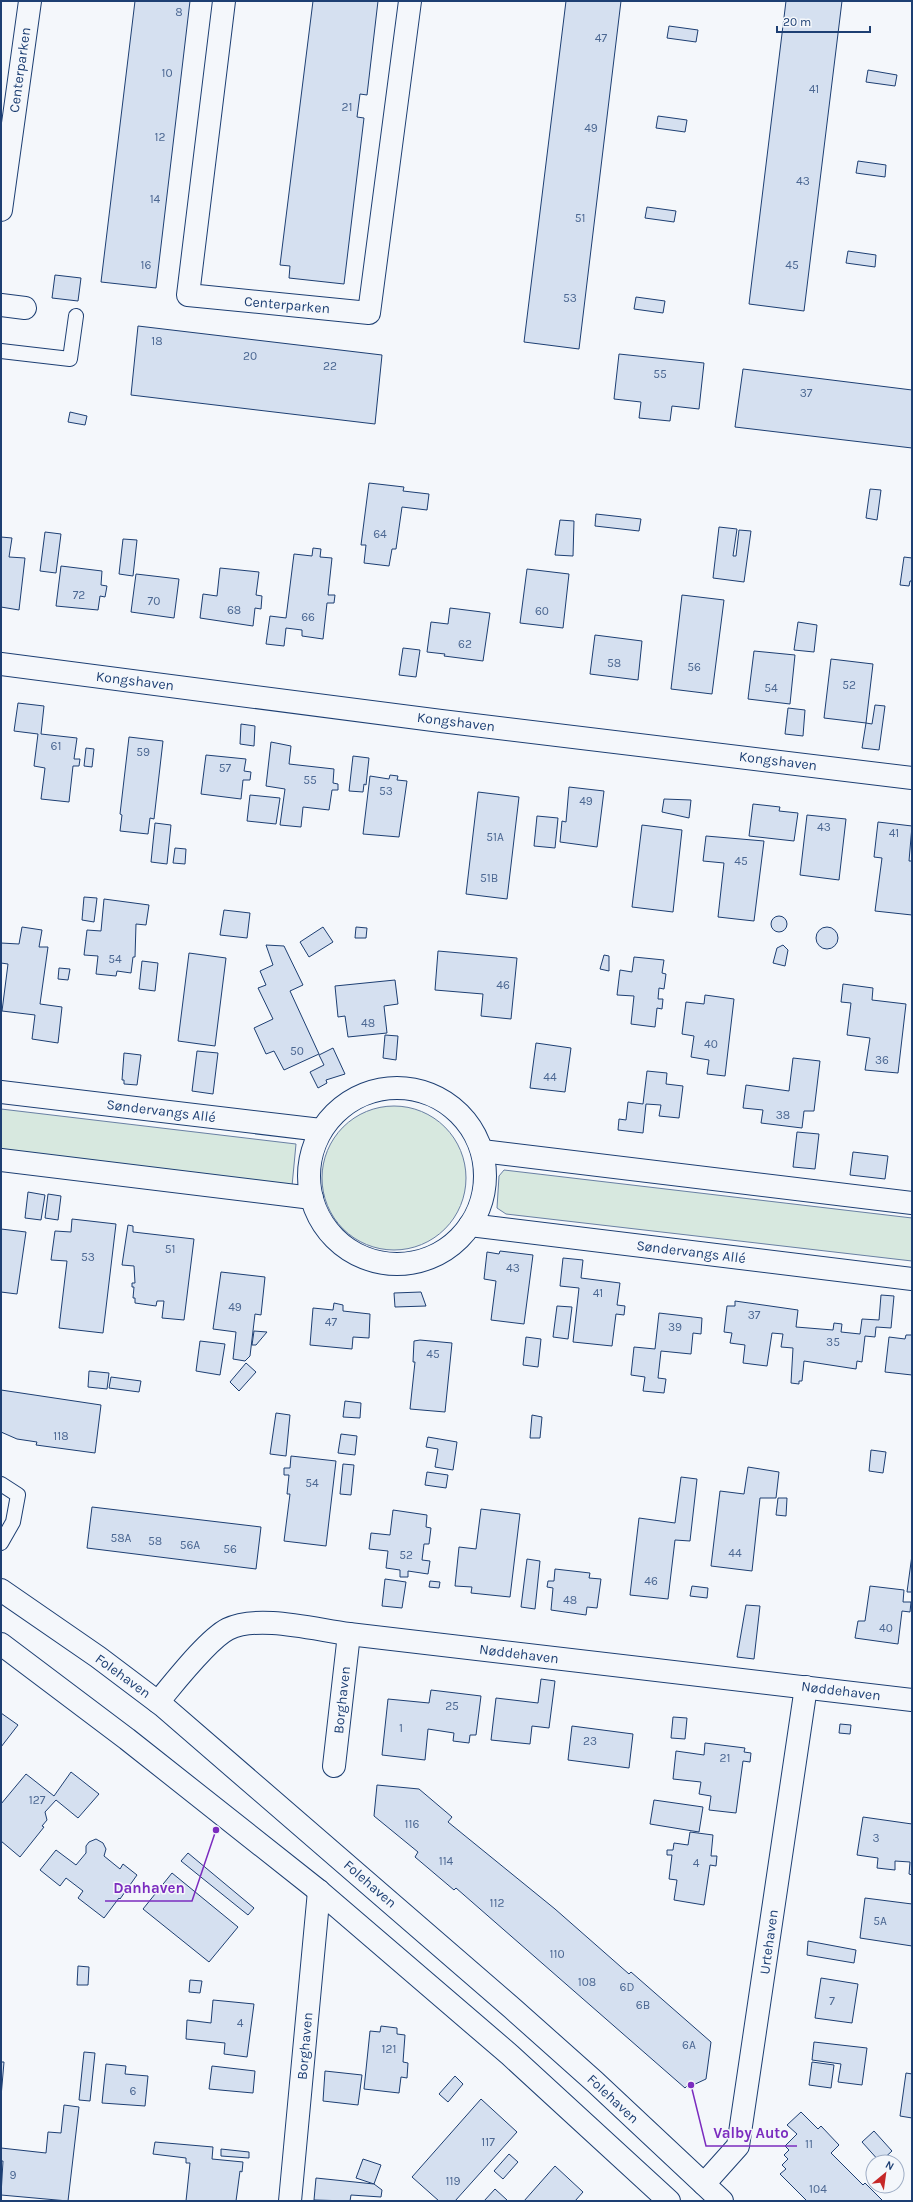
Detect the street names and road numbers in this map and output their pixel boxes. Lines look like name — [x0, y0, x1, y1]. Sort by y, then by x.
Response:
street label: Centerparken — [6, 26, 34, 114]
street label: Centerparken — [243, 293, 331, 317]
street label: Kongshaven — [95, 668, 175, 694]
street label: Kongshaven — [416, 709, 496, 735]
street label: Kongshaven — [738, 748, 818, 774]
street label: Søndervangs Allé — [105, 1096, 217, 1126]
street label: Søndervangs Allé — [635, 1237, 747, 1267]
street label: Nøddehaven — [478, 1641, 560, 1667]
street label: Folehaven — [92, 1650, 154, 1702]
street label: Borghaven — [330, 1665, 354, 1735]
street label: Nøddehaven — [800, 1678, 882, 1704]
street label: Folehaven — [340, 1856, 400, 1912]
street label: Urtehaven — [756, 1908, 782, 1976]
street label: Borghaven — [294, 2011, 316, 2081]
street label: Folehaven — [584, 2071, 642, 2127]

